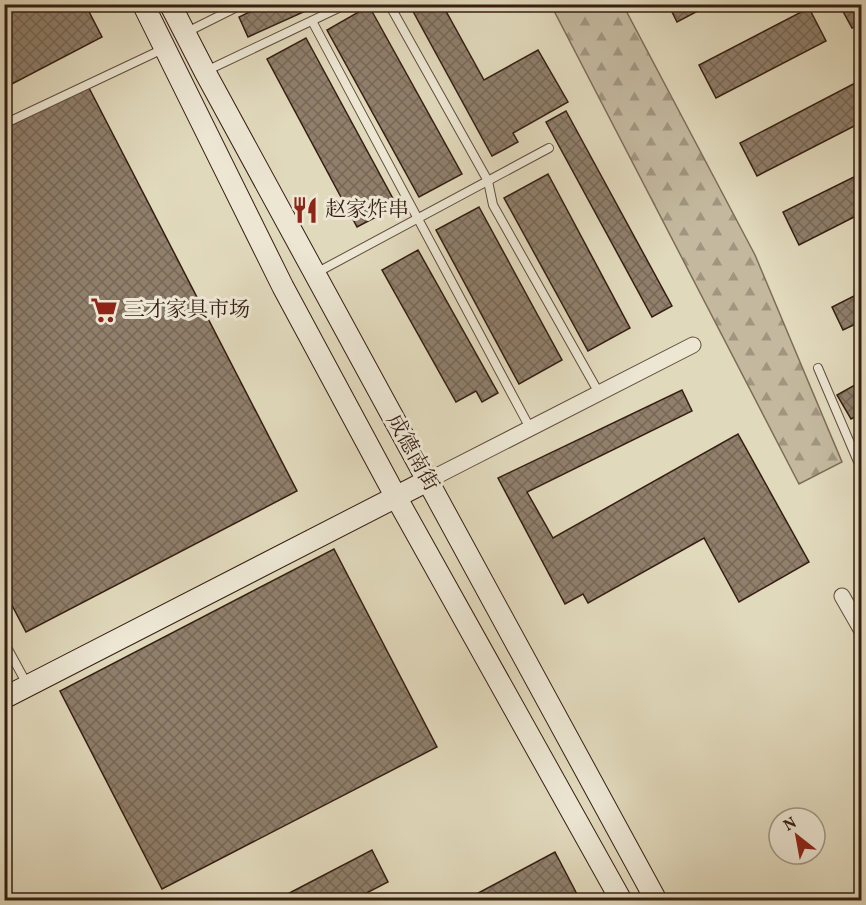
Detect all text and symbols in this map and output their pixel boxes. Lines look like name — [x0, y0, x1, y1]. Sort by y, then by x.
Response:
restaurant icon: 赵家炸串 — [290, 195, 320, 225]
place label: 赵家炸串 — [325, 196, 409, 225]
supermarket icon: 三才家具市场 — [89, 295, 119, 325]
place label: 三才家具市场 — [124, 296, 250, 325]
street label: 成德南街 — [379, 409, 445, 497]
north arrow — [767, 806, 827, 866]
text: N — [780, 812, 801, 837]

